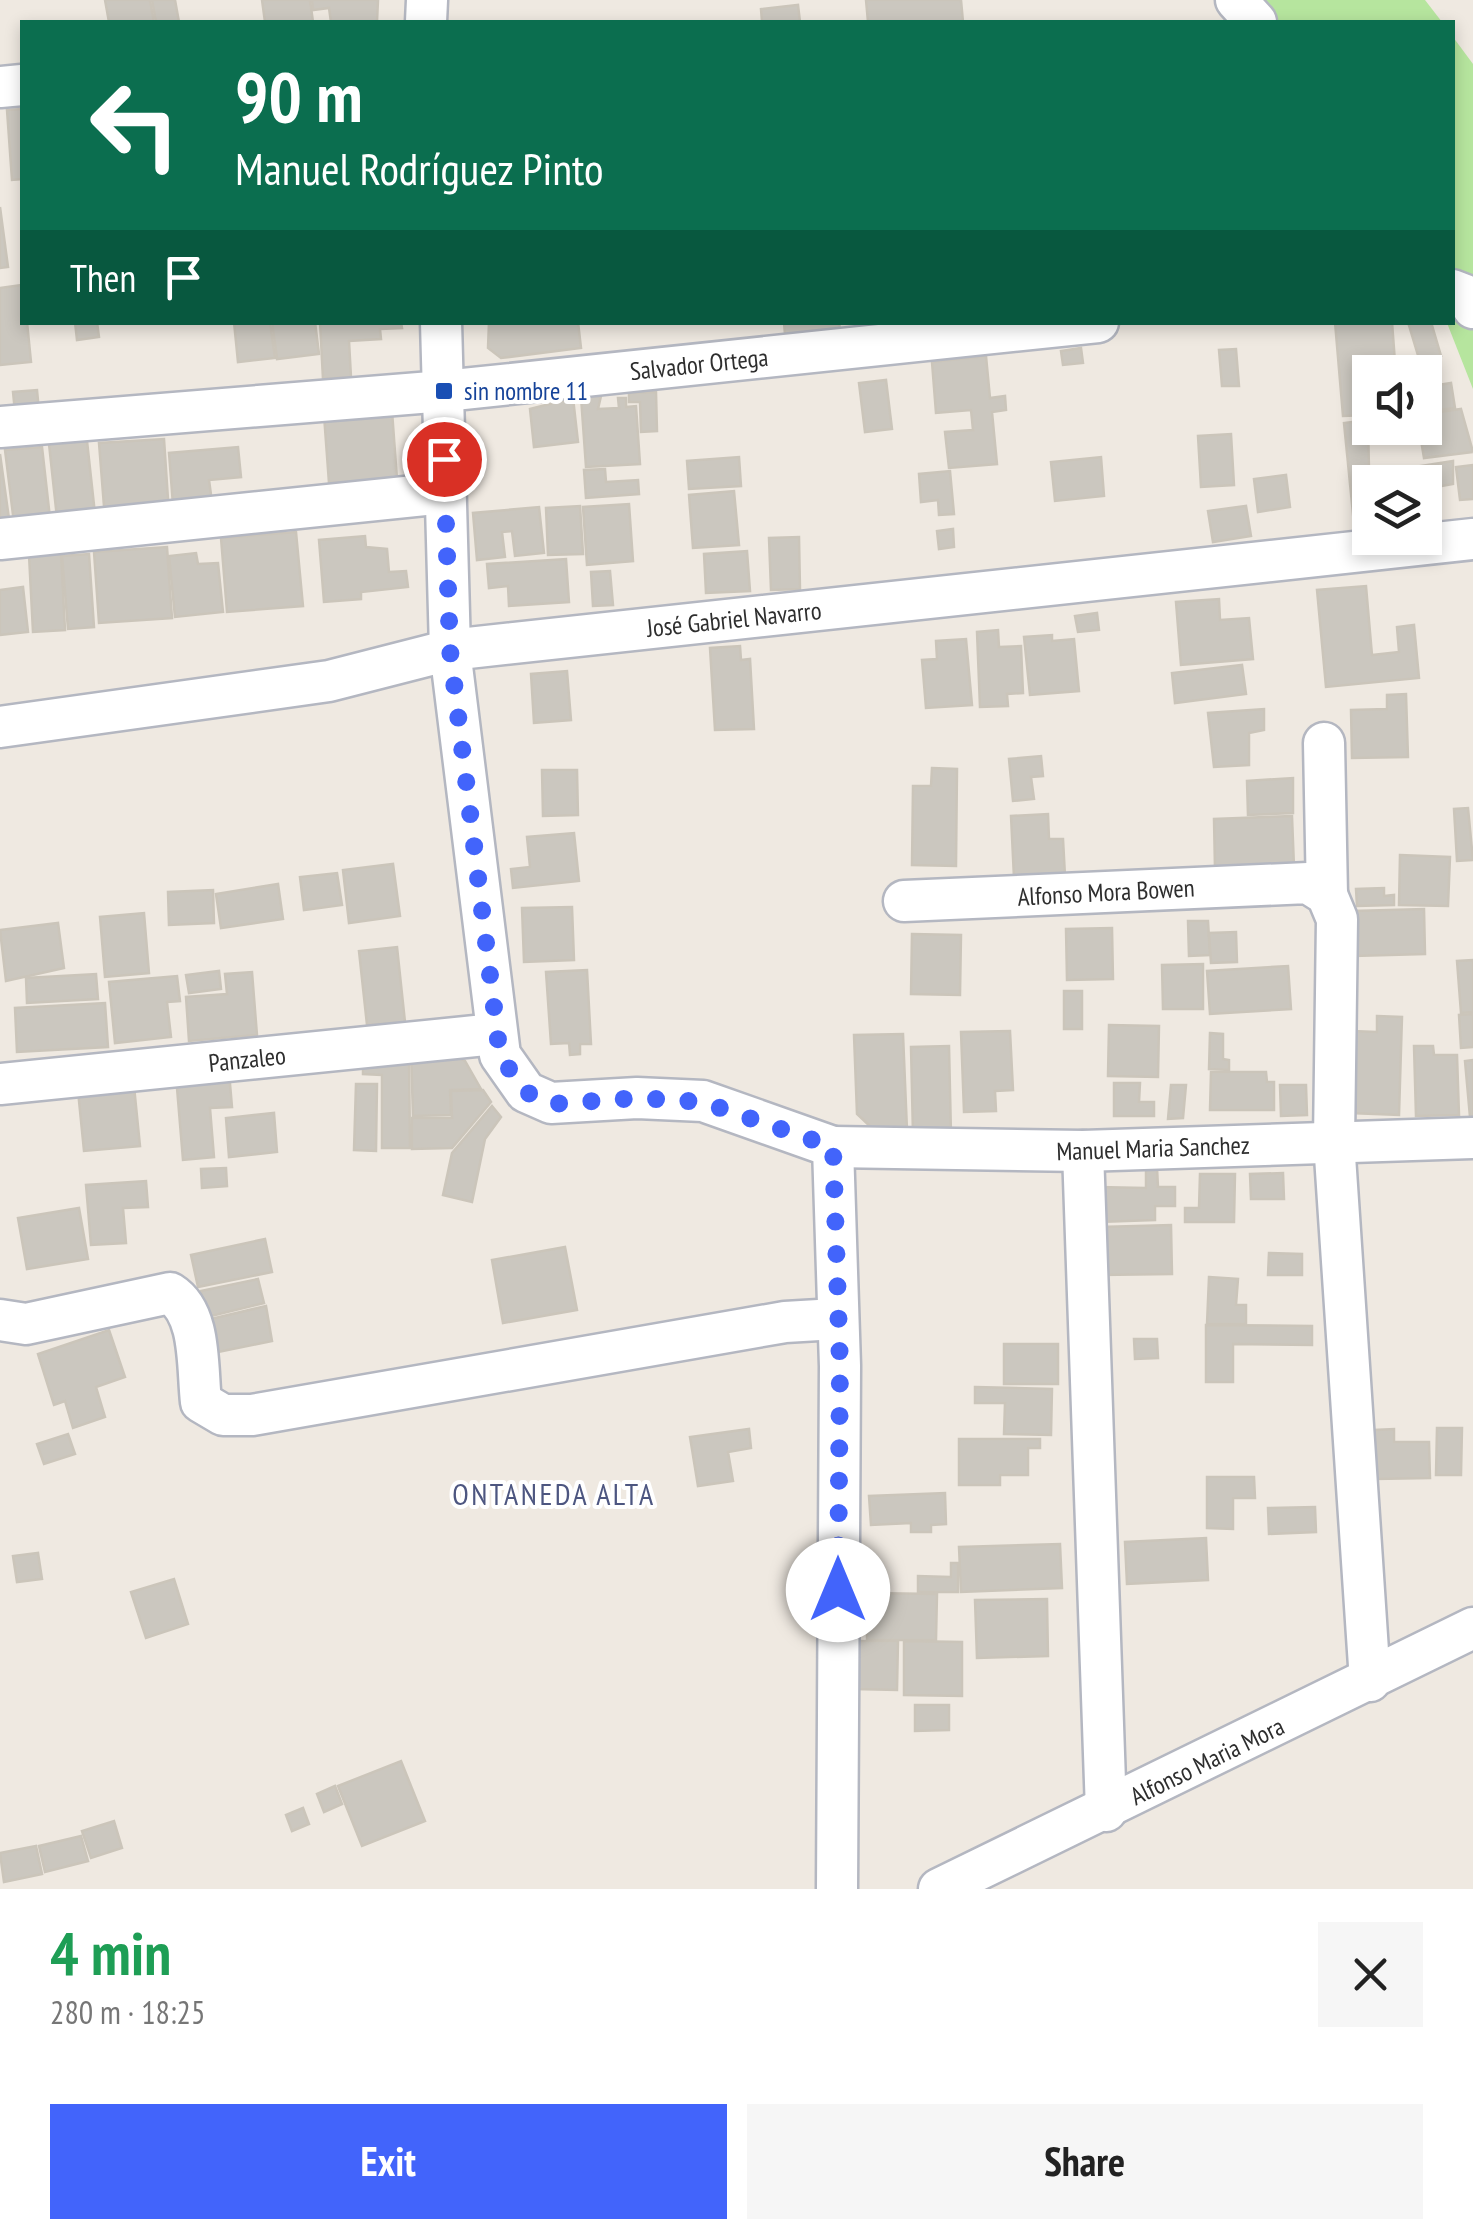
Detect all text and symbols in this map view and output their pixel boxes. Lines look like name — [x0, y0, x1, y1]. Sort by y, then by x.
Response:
text: 90 m — [235, 51, 363, 141]
icon: left — [70, 60, 200, 190]
text: Manuel Rodríguez Pinto — [235, 139, 604, 197]
icon: arrive — [156, 250, 211, 305]
text: Then — [70, 253, 136, 302]
street label: Salvador Ortega — [628, 341, 770, 387]
map controls — [1352, 355, 1442, 555]
button: sound — [1352, 355, 1442, 445]
place label: sin nombre 11 — [464, 375, 588, 407]
marker: sin nombre 11 — [433, 380, 455, 402]
pin — [402, 417, 487, 502]
icon: arrive — [417, 432, 472, 487]
button: layers — [1352, 465, 1442, 555]
street label: José Gabriel Navarro — [644, 594, 823, 644]
street label: Alfonso Mora Bowen — [1017, 871, 1195, 913]
street label: Panzaleo — [207, 1039, 287, 1079]
street label: Manuel Maria Sanchez — [1056, 1129, 1250, 1167]
district label: ONTANEDA ALTA — [452, 1474, 656, 1513]
position arrow — [786, 1538, 890, 1642]
street label: Alfonso Maria Mora — [1125, 1710, 1289, 1812]
text: 4 min — [50, 1914, 171, 1992]
button: close — [1318, 1922, 1423, 2027]
text: 280 m · 18:25 — [50, 1991, 205, 2033]
button: Exit — [50, 2104, 727, 2219]
button: Share — [747, 2104, 1423, 2219]

